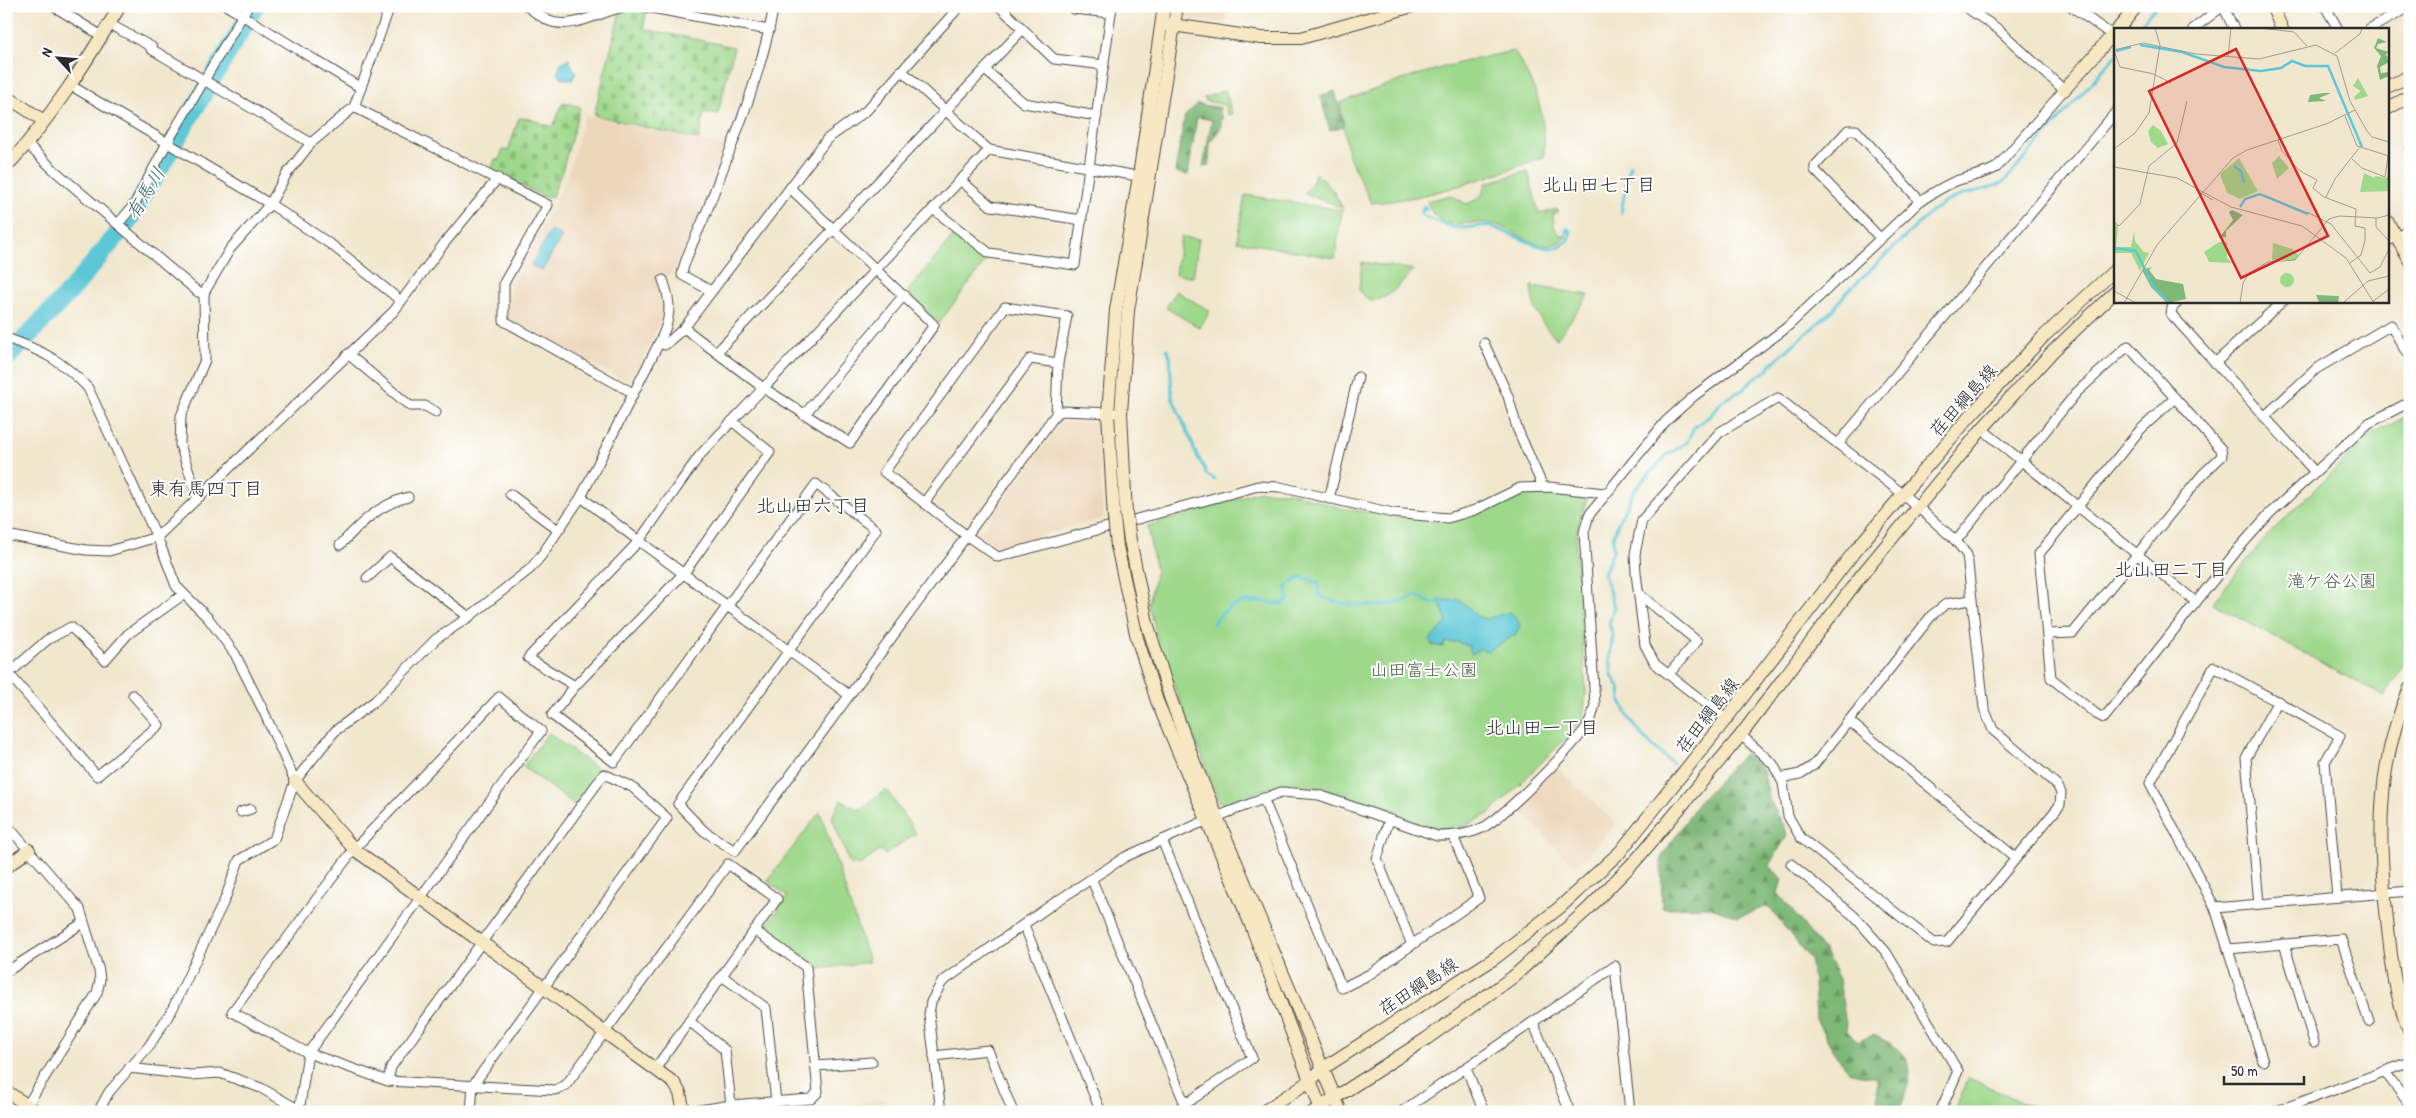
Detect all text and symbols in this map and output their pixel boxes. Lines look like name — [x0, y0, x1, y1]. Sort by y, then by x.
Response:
inset map — [2114, 28, 2388, 302]
north arrow — [32, 32, 82, 82]
text: N — [36, 44, 56, 60]
water label: 有馬川 — [119, 162, 171, 224]
district label: 北山田七丁目 — [1542, 171, 1656, 197]
street label: 荏田綱島線 — [1924, 358, 2002, 442]
district label: 東有馬四丁目 — [149, 475, 263, 501]
district label: 北山田六丁目 — [756, 492, 870, 518]
district label: 北山田二丁目 — [2114, 556, 2228, 582]
park label: 滝ケ谷公園 — [2287, 568, 2377, 593]
park label: 山田富士公園 — [1370, 657, 1478, 682]
street label: 荏田綱島線 — [1669, 672, 1745, 758]
district label: 北山田一丁目 — [1485, 714, 1599, 740]
street label: 荏田綱島線 — [1373, 951, 1463, 1021]
scale bar — [2224, 1053, 2304, 1085]
text: 50 m — [2231, 1060, 2258, 1081]

